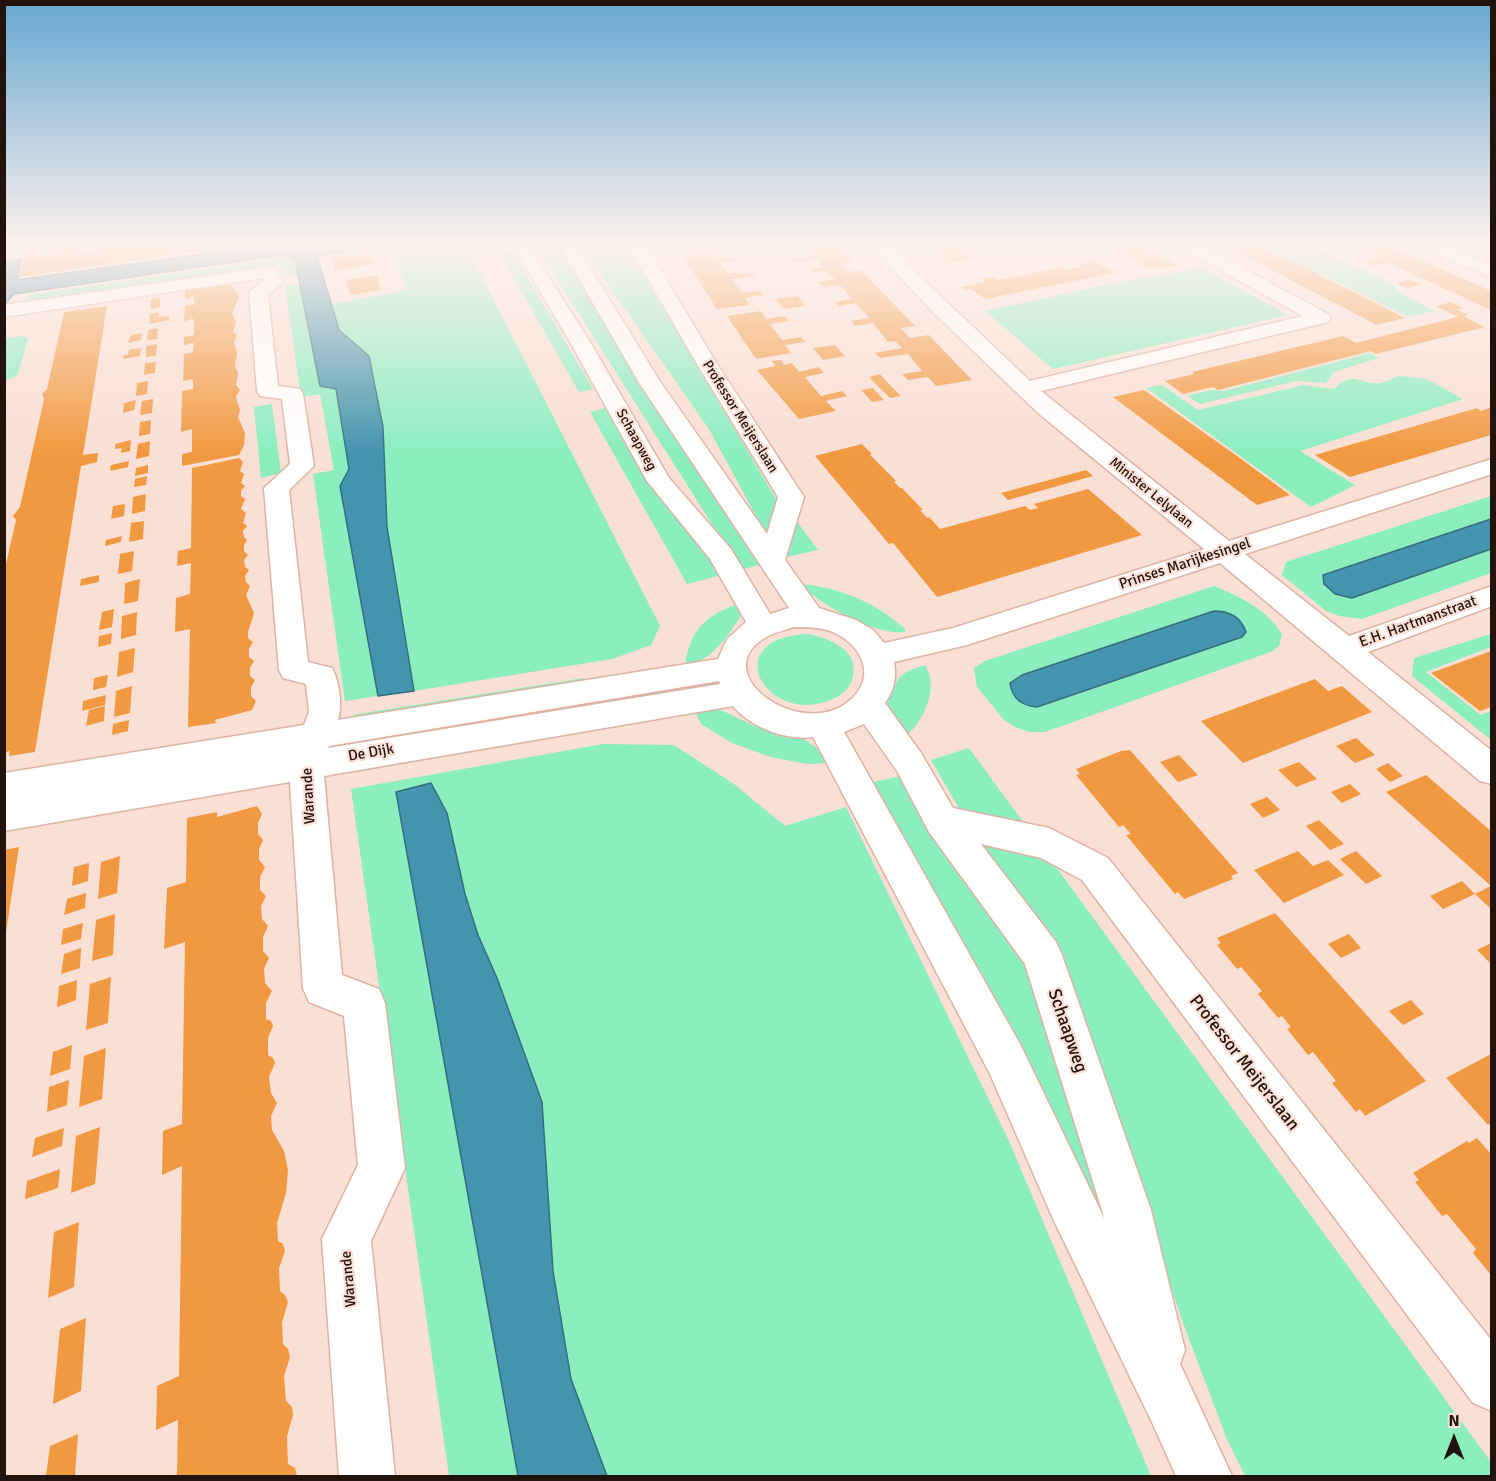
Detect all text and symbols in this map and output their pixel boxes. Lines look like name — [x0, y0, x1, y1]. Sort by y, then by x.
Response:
street label: Professor Meijerslaan — [699, 358, 781, 476]
street label: Schaapweg — [612, 406, 660, 474]
street label: Minister Lelylaan — [1106, 454, 1196, 532]
street label: Prinses Marijkesingel — [1117, 534, 1253, 594]
street label: E.H. Hartmanstraat — [1357, 592, 1479, 652]
street label: De Dijk — [347, 740, 395, 766]
street label: Warande — [299, 767, 319, 825]
street label: Schaapweg — [1043, 986, 1091, 1076]
street label: Professor Meijerslaan — [1184, 991, 1304, 1135]
street label: Warande — [338, 1250, 360, 1308]
north arrow — [1424, 1409, 1484, 1469]
text: N — [1448, 1411, 1460, 1431]

